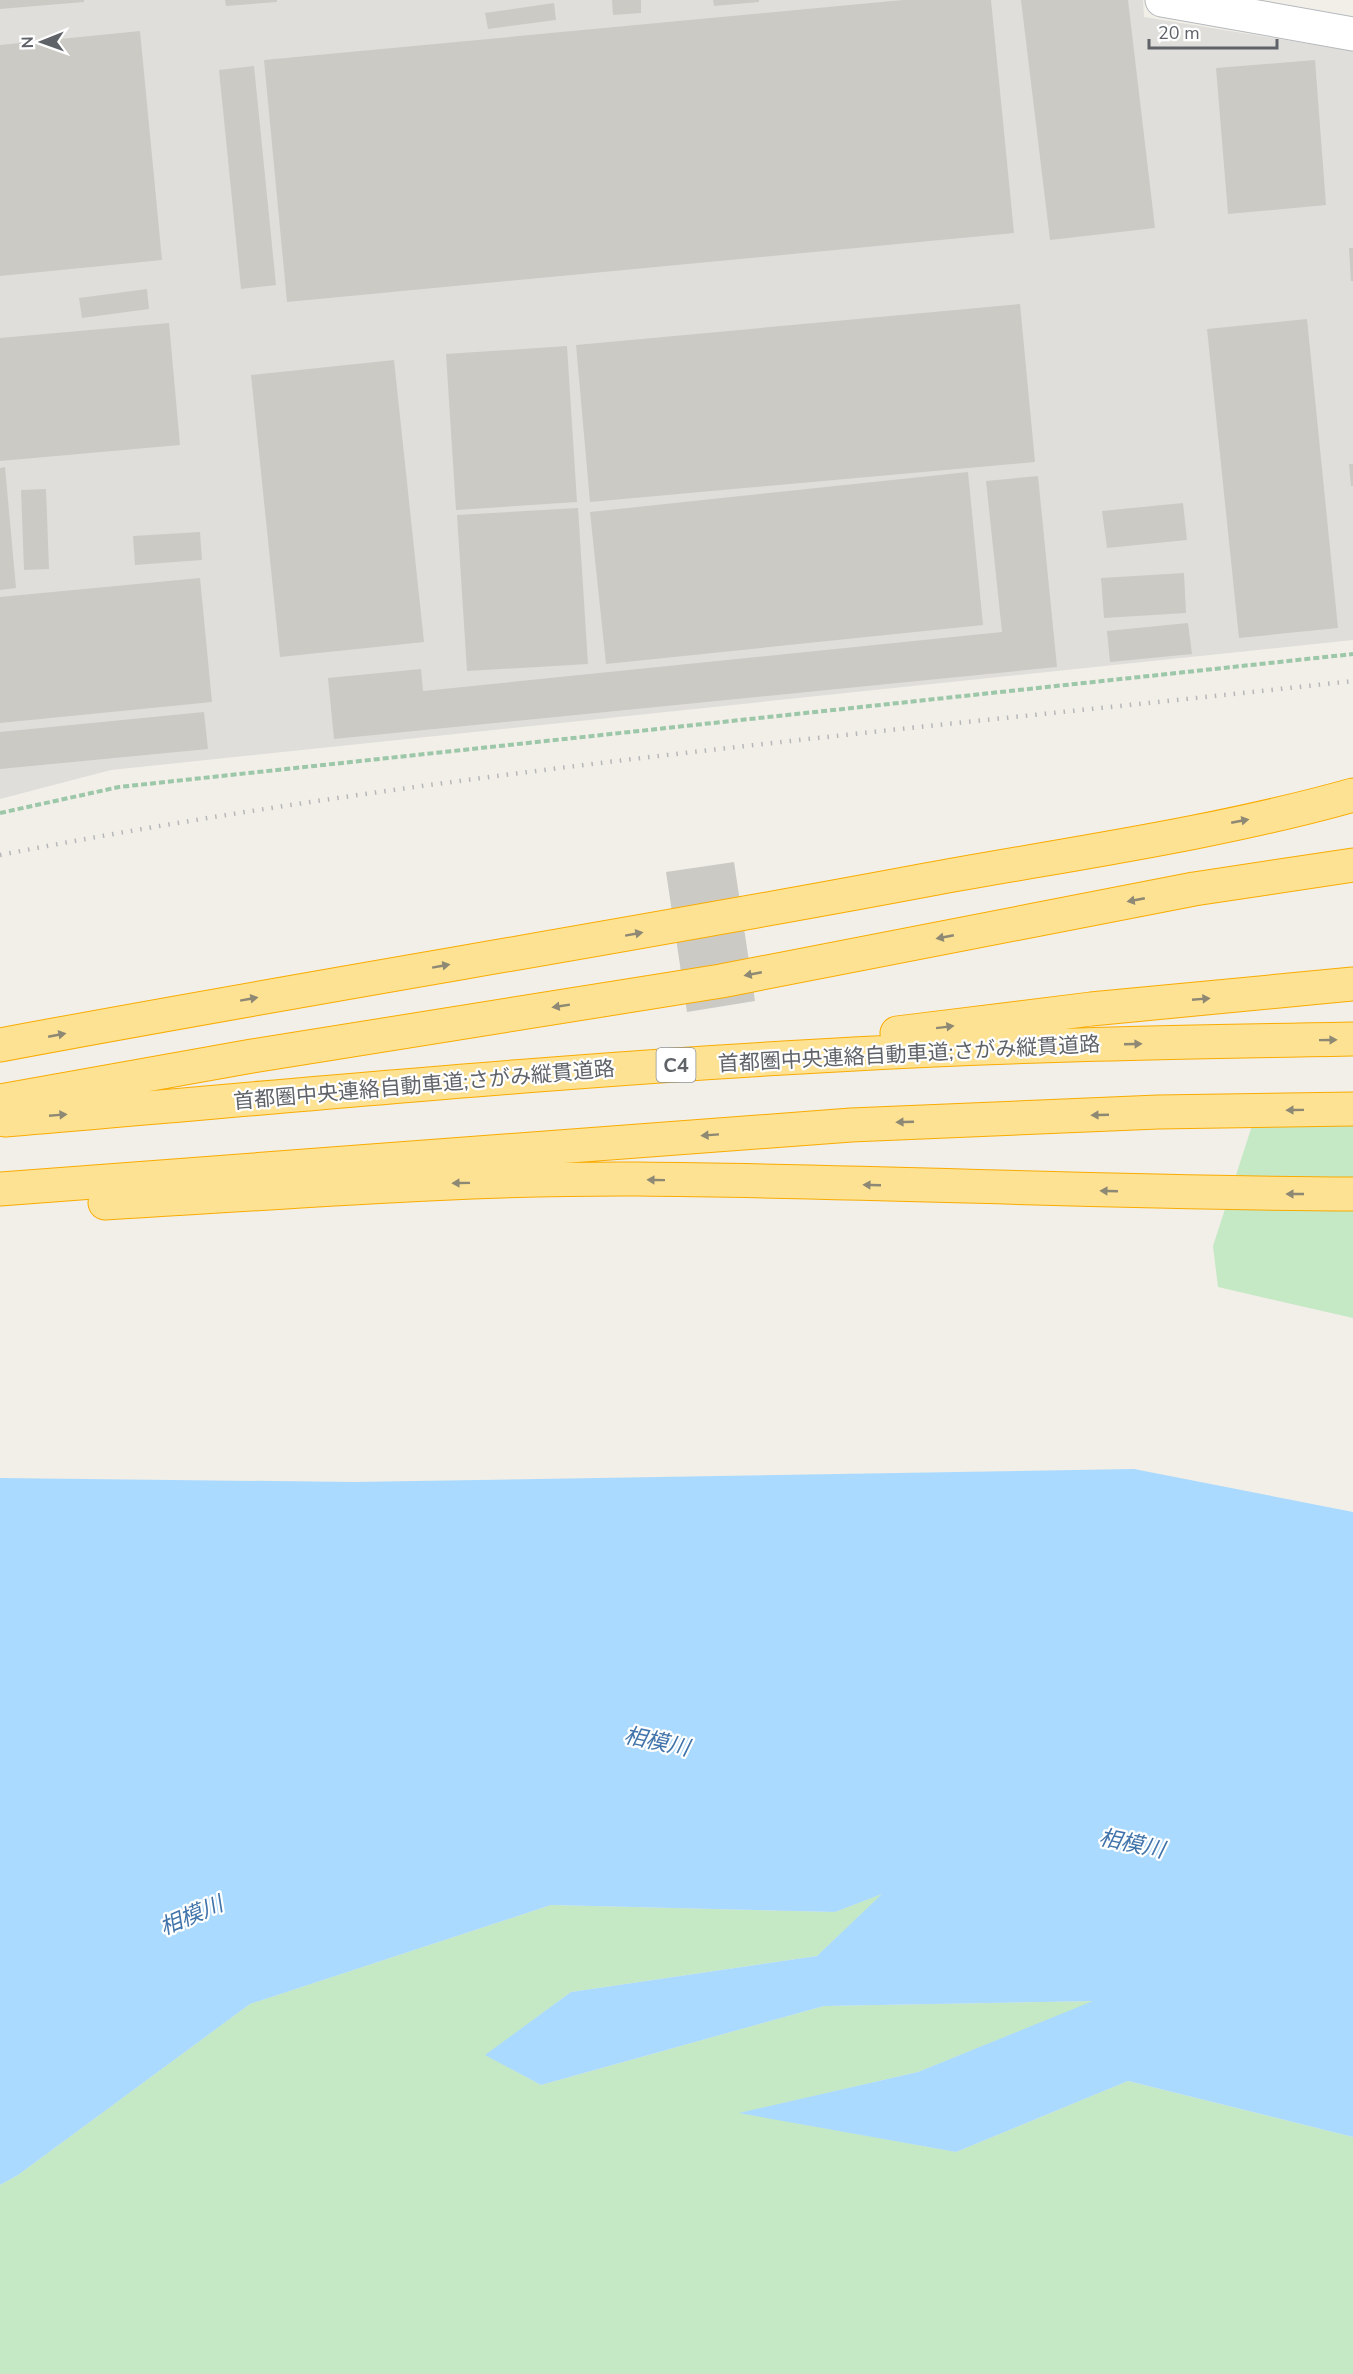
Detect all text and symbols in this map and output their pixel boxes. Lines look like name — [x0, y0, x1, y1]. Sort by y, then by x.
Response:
north arrow — [12, 12, 72, 72]
scale bar — [1149, 12, 1276, 50]
text: 20 m — [1158, 21, 1200, 45]
text: N — [17, 36, 39, 48]
one-way arrow — [1231, 816, 1250, 825]
one-way arrow — [1127, 896, 1146, 905]
one-way arrow — [624, 929, 643, 938]
one-way arrow — [935, 933, 954, 942]
one-way arrow — [432, 961, 451, 970]
one-way arrow — [744, 970, 763, 979]
one-way arrow — [240, 994, 259, 1003]
one-way arrow — [1192, 994, 1211, 1004]
one-way arrow — [551, 1002, 570, 1011]
one-way arrow — [935, 1023, 954, 1032]
one-way arrow — [48, 1030, 67, 1039]
street label: 首都圏中央連絡自動車道;さがみ縦貫道路 — [717, 1030, 1101, 1078]
one-way arrow — [1318, 1035, 1337, 1045]
one-way arrow — [1123, 1039, 1142, 1048]
road number: C4 — [656, 1048, 696, 1082]
street label: 首都圏中央連絡自動車道;さがみ縦貫道路 — [232, 1054, 616, 1116]
one-way arrow — [1285, 1105, 1304, 1115]
one-way arrow — [49, 1110, 68, 1120]
one-way arrow — [1090, 1110, 1109, 1119]
one-way arrow — [895, 1118, 914, 1127]
one-way arrow — [701, 1130, 720, 1140]
one-way arrow — [646, 1175, 665, 1184]
one-way arrow — [451, 1178, 470, 1187]
one-way arrow — [862, 1180, 881, 1190]
one-way arrow — [1099, 1187, 1118, 1196]
one-way arrow — [1285, 1189, 1304, 1199]
water label: 相模川 — [621, 1720, 694, 1764]
water label: 相模川 — [1096, 1822, 1169, 1866]
water label: 相模川 — [155, 1888, 229, 1943]

